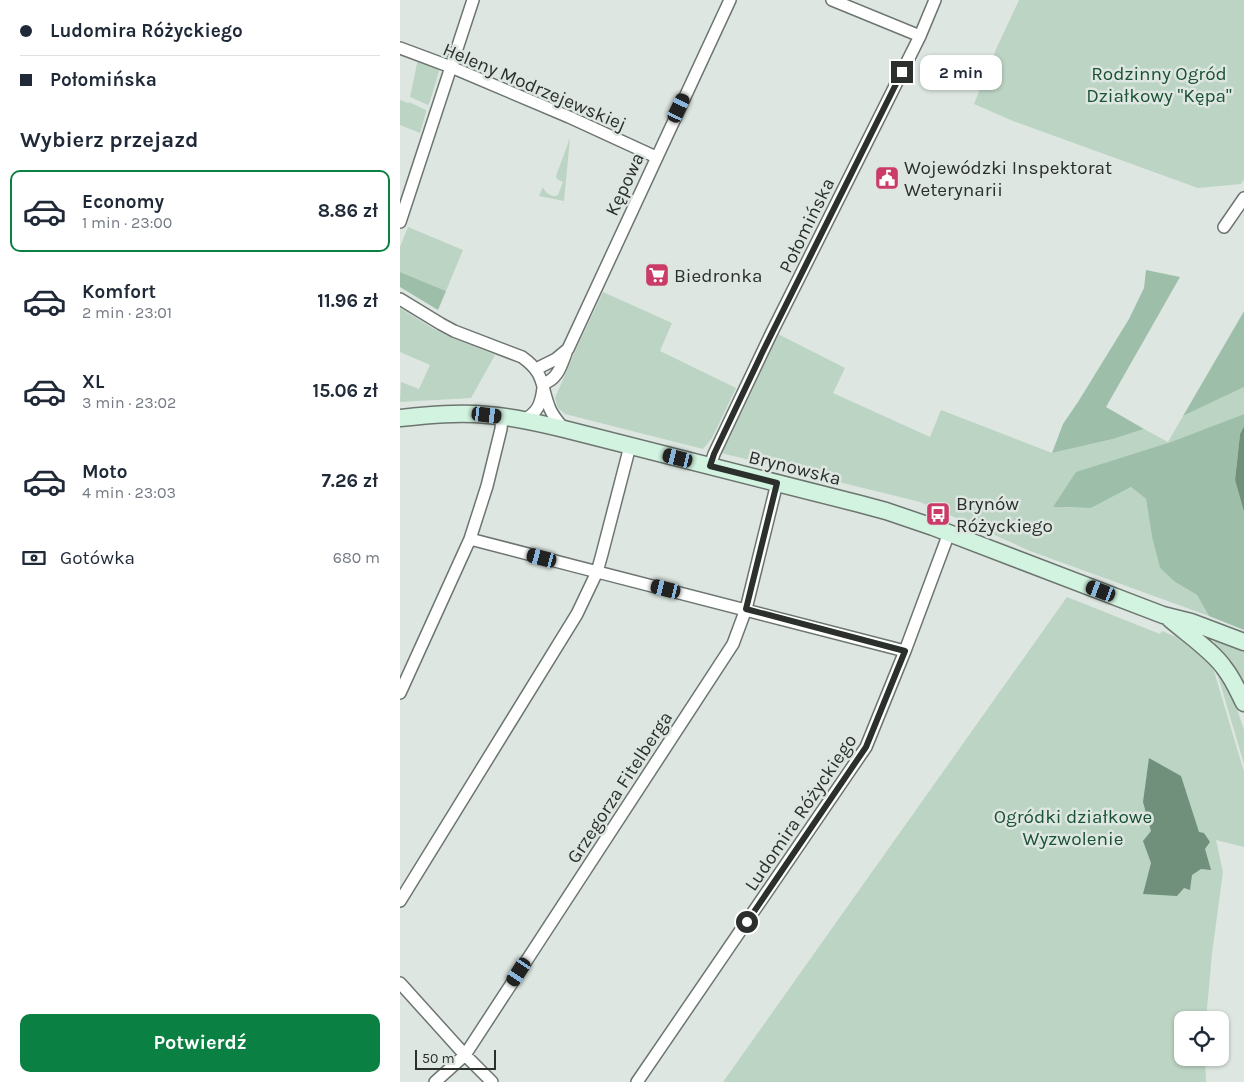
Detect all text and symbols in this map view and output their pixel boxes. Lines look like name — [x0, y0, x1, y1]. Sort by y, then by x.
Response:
text: Ludomira Różyckiego — [50, 20, 243, 42]
street label: Heleny Modrzejewskiej — [440, 38, 630, 136]
callout: 2 min — [920, 54, 1002, 90]
route end — [891, 61, 913, 83]
text: 2 min — [939, 63, 983, 82]
park label: Rodzinny Ogród Działkowy "Kępa" — [1086, 63, 1232, 107]
text: Połomińska — [50, 69, 157, 91]
car — [665, 91, 692, 125]
text: Wybierz przejazd — [20, 127, 199, 153]
street label: Kępowa — [601, 149, 649, 219]
place label: Wojewódzki Inspektorat Weterynarii — [904, 157, 1112, 201]
public building icon: Wojewódzki Inspektorat Weterynarii — [874, 165, 900, 191]
street label: Połomińska — [775, 174, 839, 276]
icon: car — [22, 189, 67, 234]
text: Economy — [82, 191, 164, 213]
text: 8.86 zł — [318, 200, 378, 222]
text: 1 min · 23:00 — [82, 213, 172, 232]
supermarket icon: Biedronka — [644, 262, 670, 288]
place label: Biedronka — [674, 265, 762, 287]
icon: car — [22, 279, 67, 324]
text: Komfort — [82, 281, 156, 303]
text: 11.96 zł — [317, 290, 378, 312]
text: 2 min · 23:01 — [82, 303, 172, 322]
icon: car — [22, 369, 67, 414]
text: XL — [82, 371, 104, 393]
text: 15.06 zł — [313, 380, 378, 402]
text: 3 min · 23:02 — [82, 393, 176, 412]
car — [471, 406, 502, 424]
street label: Brynowska — [746, 446, 843, 490]
car — [661, 447, 694, 469]
icon: car — [22, 459, 67, 504]
text: Moto — [82, 461, 128, 483]
text: 7.26 zł — [321, 470, 378, 492]
text: 4 min · 23:03 — [82, 483, 176, 502]
place label: Brynów Różyckiego — [956, 493, 1053, 537]
bus stop icon: Brynów Różyckiego — [925, 501, 951, 527]
icon: cash — [20, 544, 48, 572]
text: Gotówka — [60, 547, 135, 569]
car — [525, 547, 558, 569]
text: 680 m — [333, 548, 380, 567]
car — [649, 578, 682, 600]
car — [1084, 579, 1117, 603]
street label: Grzegorza Fitelberga — [563, 708, 677, 868]
street label: Ludomira Różyckiego — [740, 730, 861, 895]
park label: Ogródki działkowe Wyzwolenie — [994, 806, 1152, 850]
route start — [736, 911, 758, 933]
car — [504, 955, 533, 989]
map controls — [1174, 1011, 1229, 1066]
button: locate — [1174, 1011, 1229, 1066]
button: Potwierdź — [20, 1014, 380, 1072]
scale bar — [415, 1047, 496, 1070]
text: 50 m — [422, 1050, 455, 1067]

